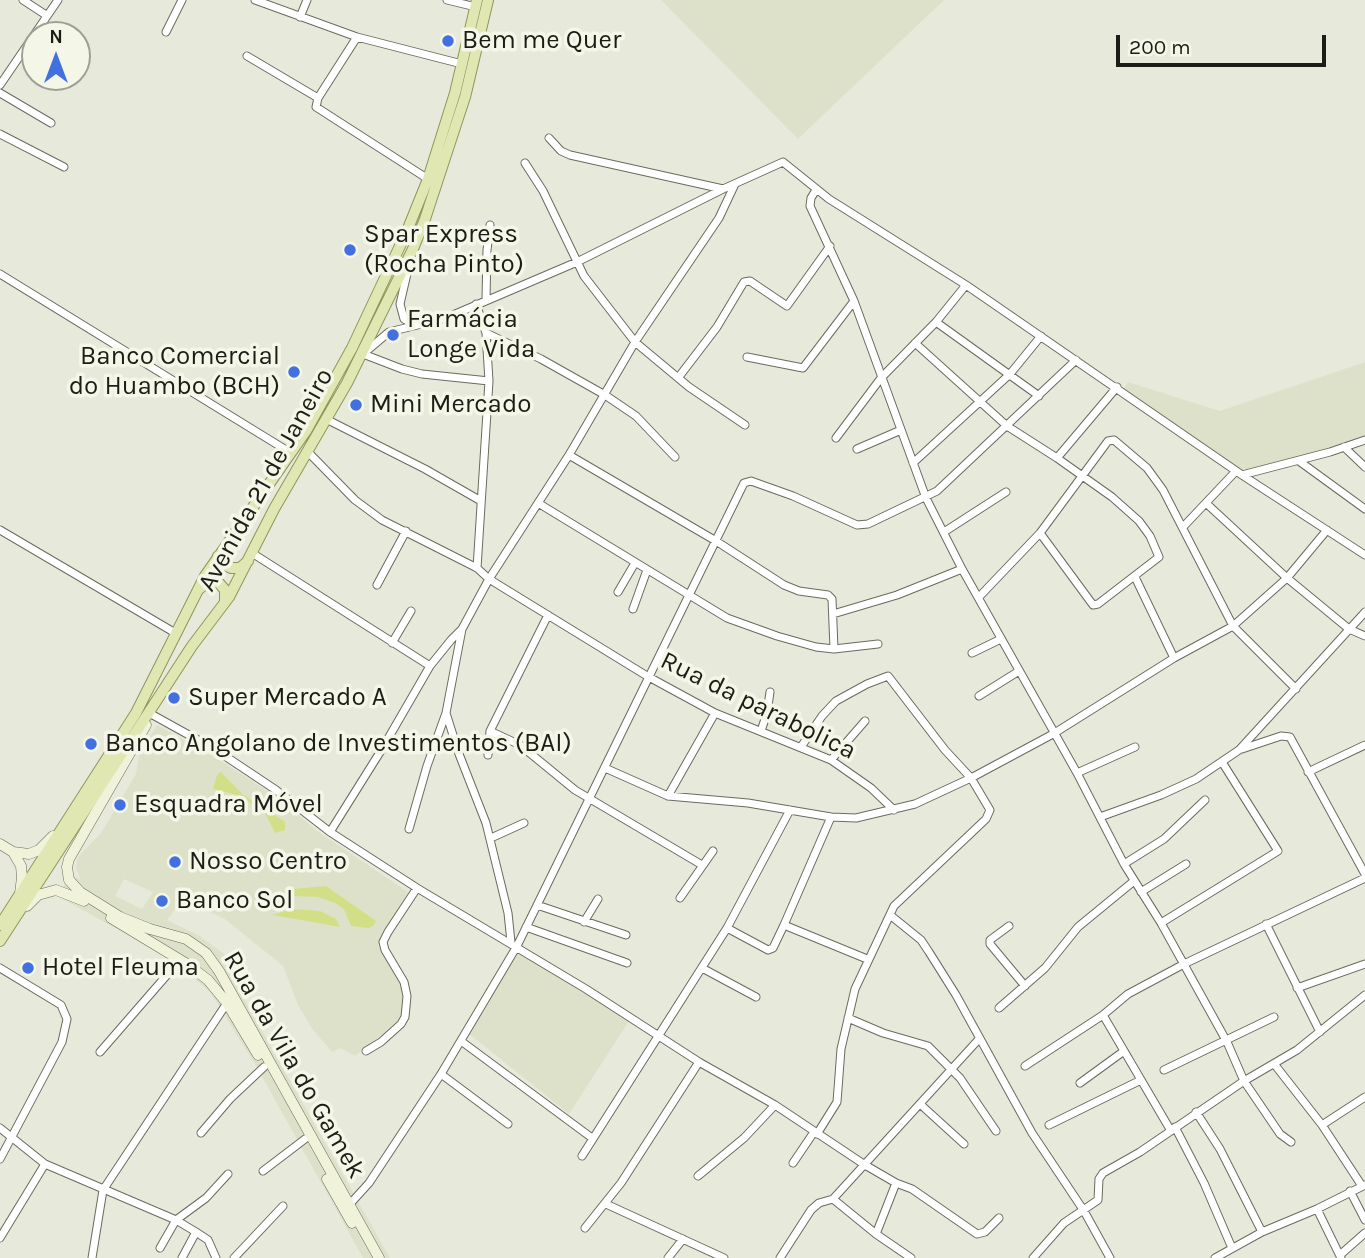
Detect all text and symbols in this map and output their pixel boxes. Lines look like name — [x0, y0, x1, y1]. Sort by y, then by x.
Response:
north arrow — [21, 21, 91, 91]
scale bar — [1120, 21, 1330, 65]
place label: Bem me Quer — [462, 25, 621, 57]
text: N — [49, 26, 63, 48]
marker: Bem me Quer — [440, 33, 456, 49]
text: 200 m — [1129, 35, 1191, 59]
place label: Spar Express (Rocha Pinto) — [364, 219, 524, 280]
marker: Spar Express (Rocha Pinto) — [342, 242, 358, 258]
place label: Farmácia Longe Vida — [407, 304, 535, 366]
marker: Farmácia Longe Vida — [385, 327, 401, 343]
place label: Banco Comercial do Huambo (BCH) — [69, 341, 280, 402]
street label: Avenida 21 de Janeiro — [192, 363, 340, 597]
marker: Banco Comercial do Huambo (BCH) — [286, 364, 302, 380]
place label: Mini Mercado — [370, 389, 531, 421]
marker: Mini Mercado — [348, 397, 364, 413]
street label: Rua da parabolica — [655, 645, 861, 767]
place label: Super Mercado A — [188, 682, 387, 714]
marker: Super Mercado A — [166, 690, 182, 706]
place label: Banco Angolano de Investimentos (BAI) — [105, 728, 572, 760]
marker: Banco Angolano de Investimentos (BAI) — [83, 736, 99, 752]
place label: Esquadra Móvel — [134, 789, 323, 821]
marker: Esquadra Móvel — [112, 797, 128, 813]
place label: Nosso Centro — [189, 846, 347, 878]
marker: Nosso Centro — [167, 854, 183, 870]
place label: Banco Sol — [176, 885, 293, 917]
marker: Banco Sol — [154, 893, 170, 909]
street label: Rua da Vila do Gamek — [216, 946, 372, 1184]
place label: Hotel Fleuma — [42, 952, 199, 984]
marker: Hotel Fleuma — [20, 960, 36, 976]

